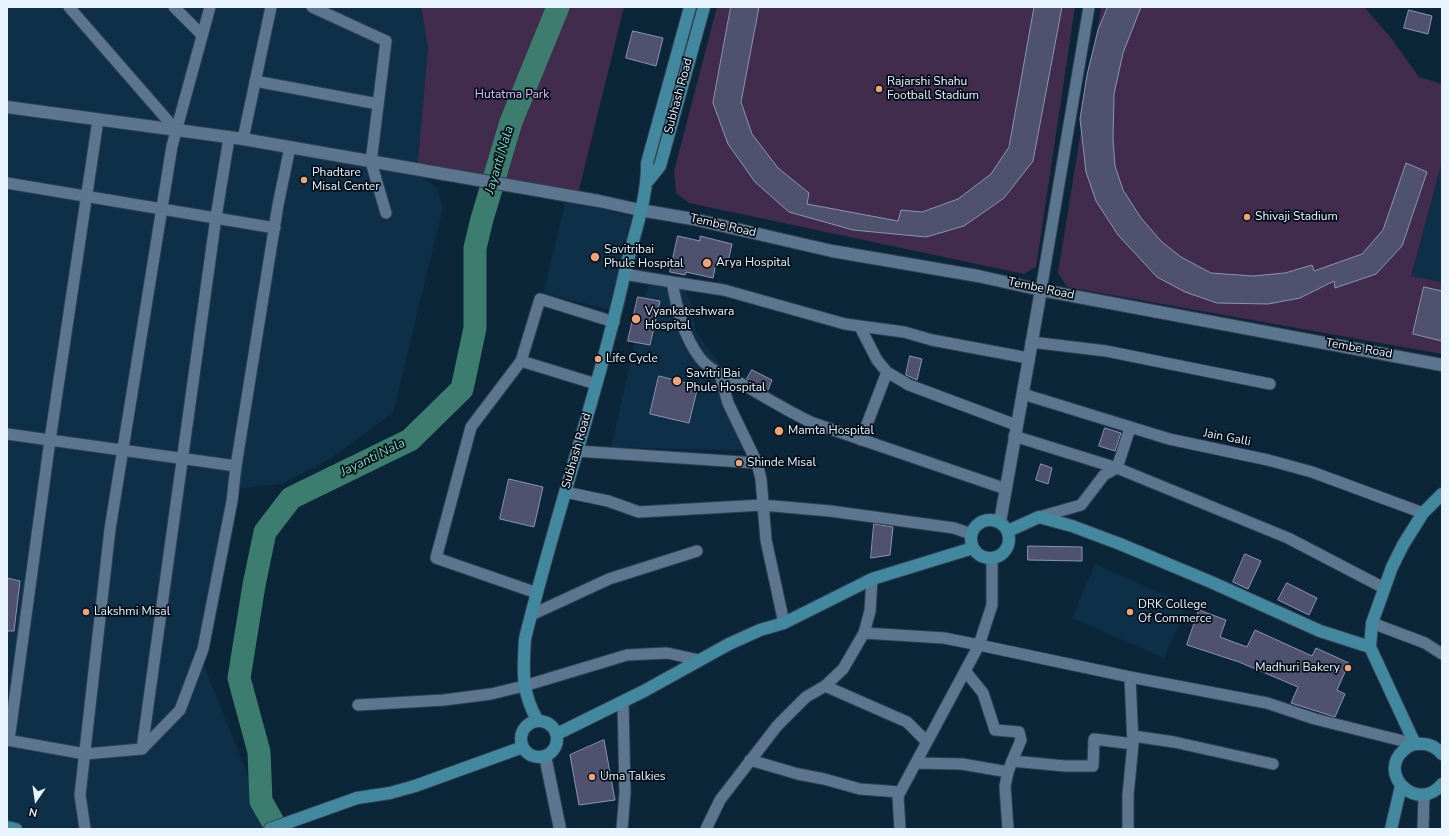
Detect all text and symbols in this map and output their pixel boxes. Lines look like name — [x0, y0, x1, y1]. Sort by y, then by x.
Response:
street label: Subhash Road — [662, 57, 696, 135]
place label: Rajarshi Shahu Football Stadium — [887, 75, 979, 103]
marker: Rajarshi Shahu Football Stadium — [874, 84, 884, 94]
park label: Hutatma Park — [475, 88, 549, 102]
water label: Jayanti Nala — [482, 124, 518, 196]
place label: Phadtare Misal Center — [312, 166, 379, 194]
marker: Phadtare Misal Center — [299, 175, 309, 185]
place label: Shivaji Stadium — [1255, 210, 1338, 224]
street label: Tembe Road — [689, 211, 757, 241]
marker: Shivaji Stadium — [1242, 212, 1252, 222]
place label: Savitribai Phule Hospital — [604, 243, 684, 271]
marker: Savitribai Phule Hospital — [589, 251, 601, 263]
place label: Arya Hospital — [716, 256, 790, 270]
marker: Arya Hospital — [701, 257, 713, 269]
street label: Tembe Road — [1007, 275, 1075, 303]
place label: Vyankateshwara Hospital — [645, 305, 734, 333]
marker: Vyankateshwara Hospital — [630, 313, 642, 325]
street label: Tembe Road — [1325, 336, 1393, 362]
place label: Life Cycle — [606, 352, 658, 366]
marker: Life Cycle — [593, 354, 603, 364]
place label: Savitri Bai Phule Hospital — [686, 367, 766, 395]
marker: Savitri Bai Phule Hospital — [671, 375, 683, 387]
street label: Subhash Road — [559, 412, 595, 490]
place label: Mamta Hospital — [788, 424, 874, 438]
marker: Mamta Hospital — [773, 425, 785, 437]
street label: Jain Galli — [1202, 426, 1252, 450]
water label: Jayanti Nala — [338, 436, 408, 480]
place label: Shinde Misal — [747, 456, 816, 470]
marker: Shinde Misal — [734, 458, 744, 468]
place label: DRK College Of Commerce — [1138, 598, 1212, 626]
place label: Lakshmi Misal — [94, 605, 170, 619]
marker: Lakshmi Misal — [81, 607, 91, 617]
marker: DRK College Of Commerce — [1125, 607, 1135, 617]
place label: Madhuri Bakery — [1255, 661, 1340, 675]
marker: Madhuri Bakery — [1343, 663, 1353, 673]
place label: Uma Talkies — [600, 770, 666, 784]
marker: Uma Talkies — [587, 772, 597, 782]
north arrow — [16, 780, 56, 820]
text: N — [27, 804, 39, 820]

